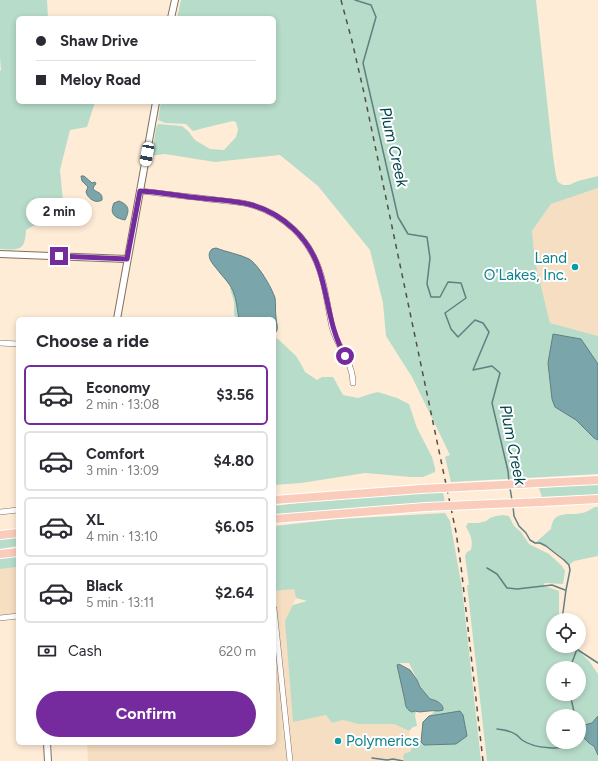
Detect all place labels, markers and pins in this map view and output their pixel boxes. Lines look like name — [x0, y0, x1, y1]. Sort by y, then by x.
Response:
place label: Land O'Lakes, Inc. — [484, 249, 567, 284]
marker: Land O'Lakes, Inc. — [570, 262, 580, 272]
place label: Polymerics — [346, 732, 419, 750]
marker: Polymerics — [333, 736, 343, 746]

